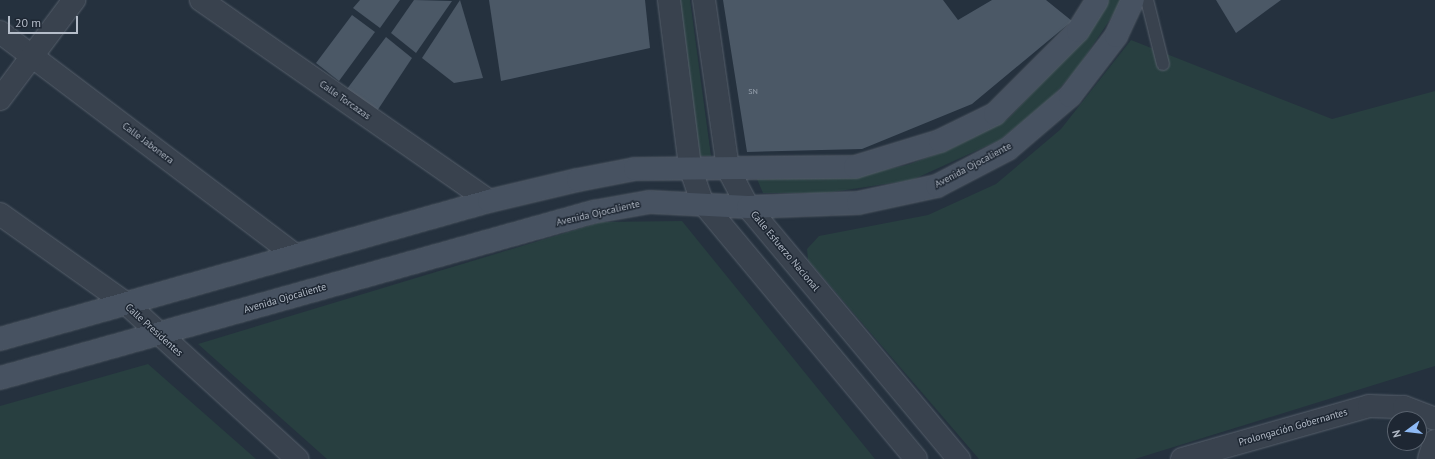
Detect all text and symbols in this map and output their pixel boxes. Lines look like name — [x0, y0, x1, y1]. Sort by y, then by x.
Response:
scale bar — [10, 8, 80, 34]
text: 20 m — [15, 15, 41, 30]
street label: Calle Torcazas — [317, 78, 373, 122]
house number: SN — [748, 87, 758, 97]
street label: Calle Jabonera — [120, 120, 176, 166]
street label: Avenida Ojocaliente — [933, 140, 1013, 190]
street label: Avenida Ojocaliente — [555, 198, 641, 228]
street label: Calle Esfuerzo Nacional — [748, 209, 822, 293]
street label: Avenida Ojocaliente — [242, 280, 328, 316]
street label: Calle Presidentes — [123, 301, 185, 359]
street label: Prolongación Gobernantes — [1237, 406, 1349, 448]
north arrow — [1387, 411, 1427, 451]
text: N — [1389, 429, 1404, 439]

